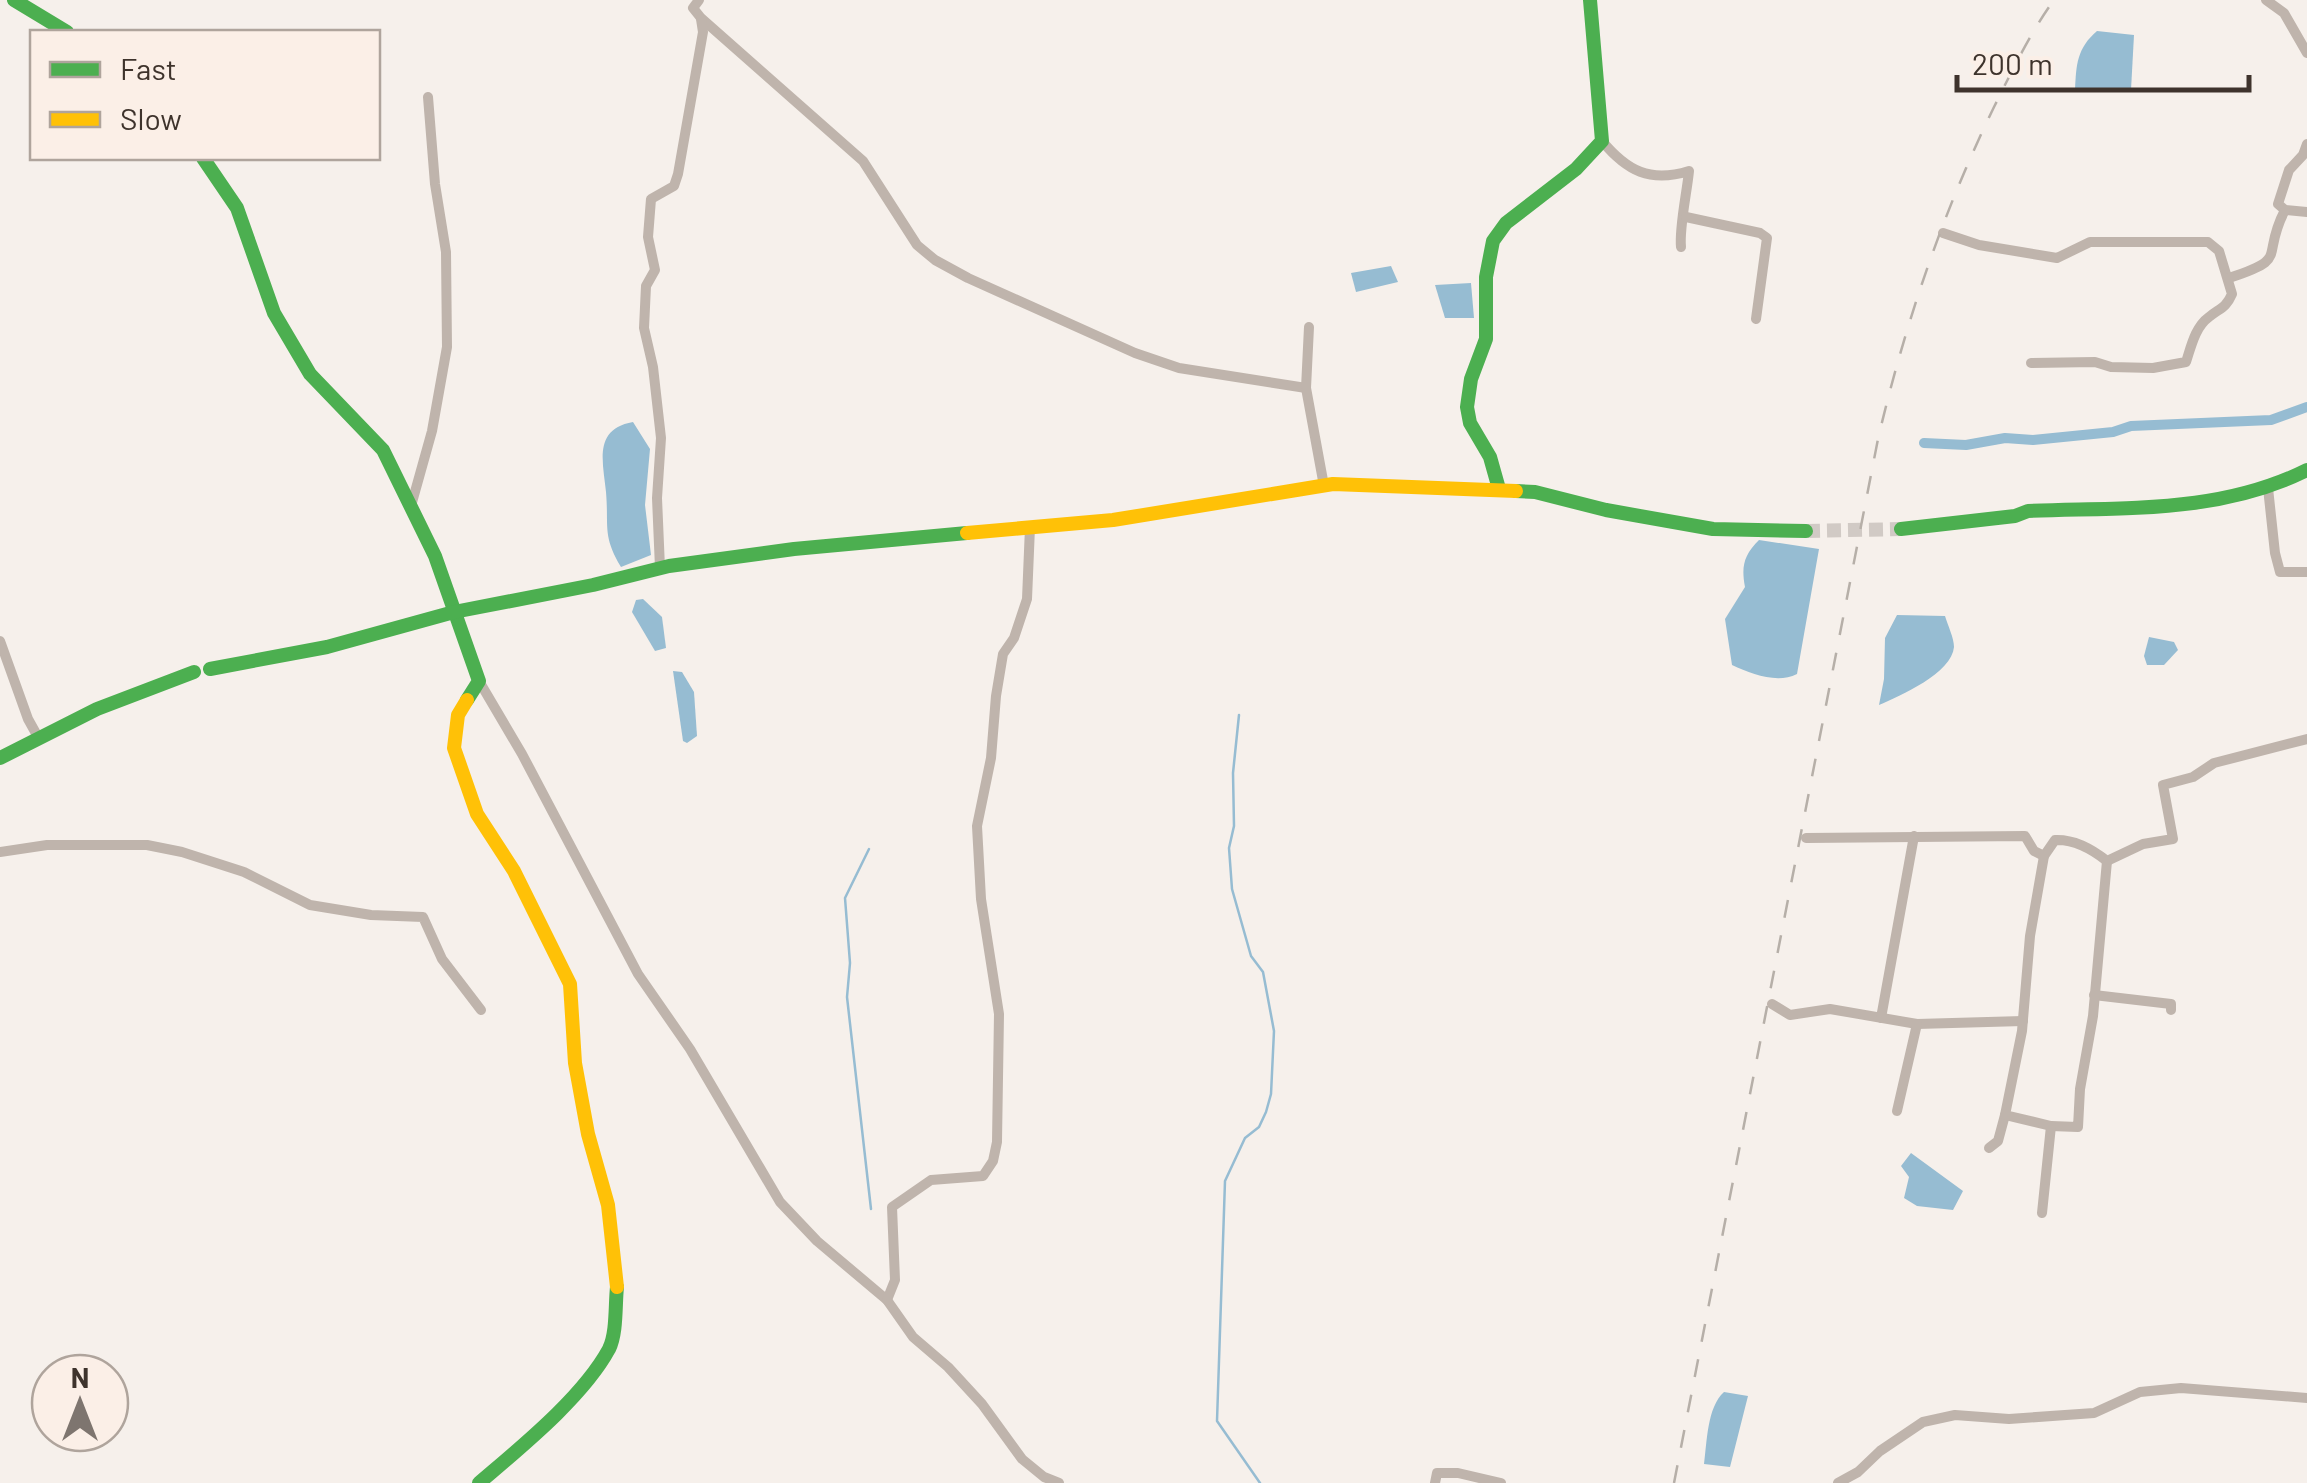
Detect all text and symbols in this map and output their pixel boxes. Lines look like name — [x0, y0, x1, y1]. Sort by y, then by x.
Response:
legend — [30, 30, 380, 160]
scale bar — [1957, 30, 2250, 92]
text: 200 m — [1972, 45, 2053, 81]
text: Fast — [120, 50, 177, 86]
text: Slow — [120, 100, 182, 136]
north arrow — [30, 1353, 130, 1453]
text: N — [71, 1360, 89, 1394]

